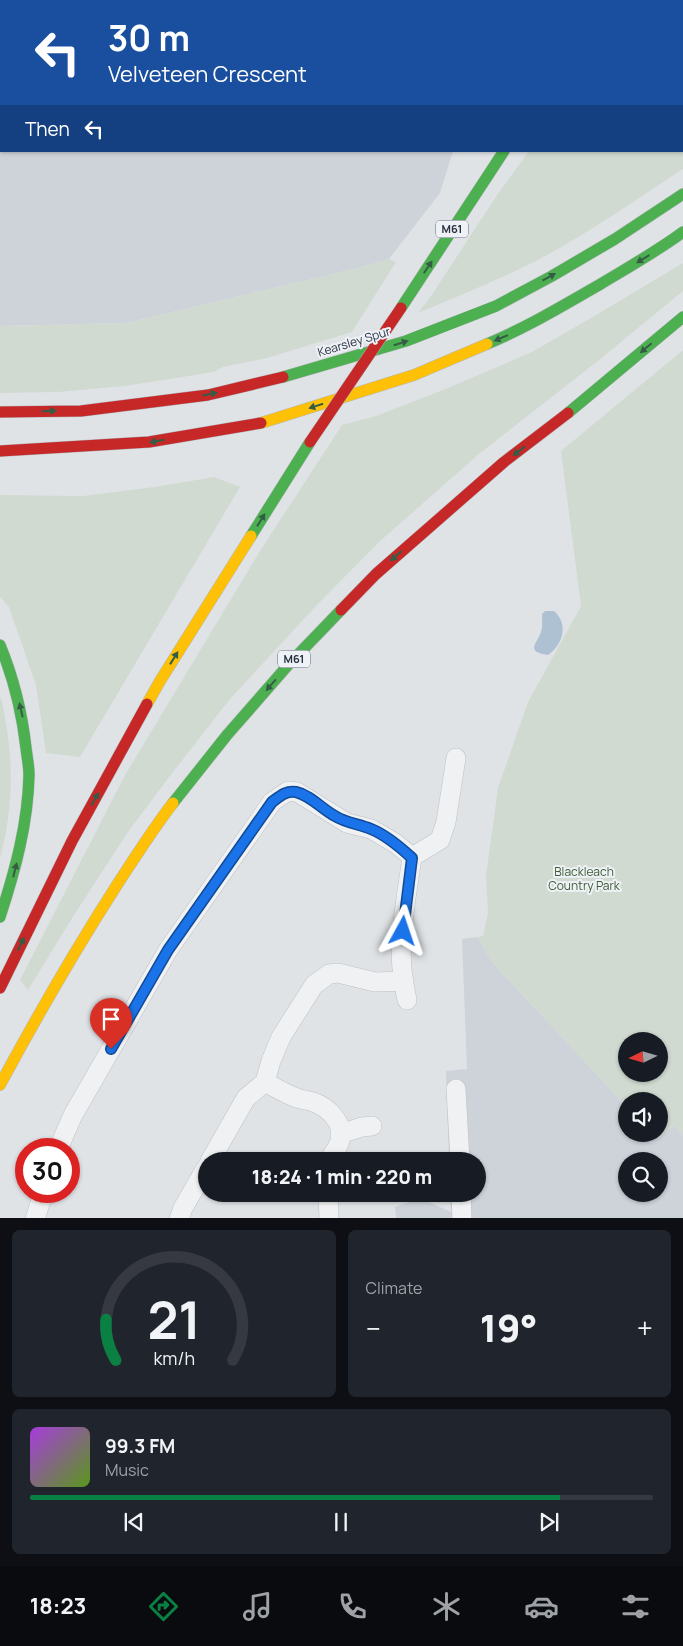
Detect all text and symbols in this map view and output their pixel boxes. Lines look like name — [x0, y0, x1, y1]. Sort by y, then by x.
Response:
text: 30 m — [108, 14, 190, 62]
icon: left — [25, 20, 90, 85]
text: Velveteen Crescent — [108, 59, 307, 89]
icon: left — [80, 115, 108, 143]
text: Then — [25, 116, 70, 142]
road number: M61 — [436, 220, 468, 238]
one-way arrow — [636, 255, 649, 264]
one-way arrow — [423, 260, 432, 274]
one-way arrow — [542, 273, 556, 282]
street label: Kearsley Spur — [316, 322, 393, 361]
one-way arrow — [493, 334, 508, 342]
one-way arrow — [393, 338, 408, 346]
one-way arrow — [639, 343, 652, 354]
one-way arrow — [203, 390, 218, 398]
one-way arrow — [308, 403, 323, 410]
one-way arrow — [41, 407, 57, 415]
one-way arrow — [149, 437, 165, 445]
one-way arrow — [513, 445, 526, 456]
one-way arrow — [256, 514, 265, 527]
one-way arrow — [390, 550, 402, 562]
one-way arrow — [170, 651, 179, 664]
road number: M61 — [278, 651, 310, 668]
one-way arrow — [265, 679, 276, 692]
one-way arrow — [17, 702, 25, 717]
one-way arrow — [90, 793, 99, 806]
one-way arrow — [11, 863, 19, 878]
park label: Blackleach Country Park — [548, 863, 621, 894]
position arrow — [376, 904, 428, 956]
one-way arrow — [18, 937, 26, 951]
pin — [90, 998, 132, 1049]
icon: arrive — [97, 1005, 125, 1033]
north arrow — [618, 1032, 668, 1082]
map controls — [618, 1032, 668, 1202]
button: sound — [618, 1092, 668, 1142]
speed limit sign: 30 — [15, 1138, 80, 1203]
button: search — [618, 1152, 668, 1202]
text: 18:24 · 1 min · 220 m — [252, 1164, 432, 1190]
text: Climate — [366, 1277, 422, 1299]
text: 21 — [147, 1284, 201, 1355]
text: 19° — [480, 1301, 538, 1353]
text: − — [366, 1309, 381, 1347]
text: + — [637, 1309, 653, 1347]
text: km/h — [153, 1346, 195, 1370]
text: 99.3 FM — [105, 1433, 175, 1459]
text: Music — [105, 1459, 149, 1481]
icon: previous — [120, 1508, 148, 1536]
icon: pause — [327, 1508, 355, 1536]
icon: next — [535, 1508, 563, 1536]
icon: directions — [146, 1589, 181, 1624]
icon: music — [240, 1589, 275, 1624]
icon: phone — [335, 1589, 370, 1624]
icon: climate — [429, 1589, 464, 1624]
icon: car — [524, 1589, 559, 1624]
icon: filters — [618, 1589, 653, 1624]
text: 18:23 — [30, 1591, 86, 1621]

